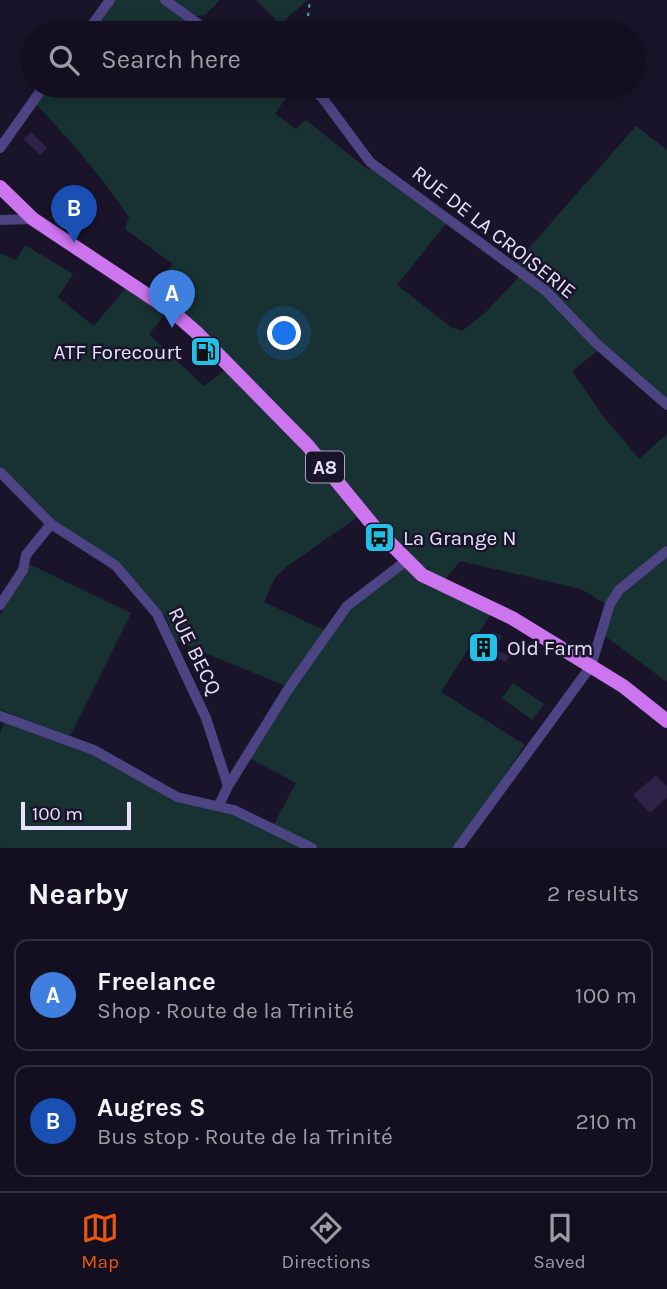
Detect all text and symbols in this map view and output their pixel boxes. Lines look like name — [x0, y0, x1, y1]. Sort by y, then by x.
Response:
search box — [21, 21, 646, 98]
icon: search — [45, 41, 83, 79]
text: Search here — [101, 44, 241, 75]
street label: RUE DE LA CROISERIE — [407, 161, 581, 303]
pin: B — [51, 185, 97, 243]
pin: A — [149, 270, 195, 328]
your location — [267, 316, 301, 350]
fuel station icon: ATF Forecourt — [188, 335, 222, 369]
place label: ATF Forecourt — [54, 340, 182, 364]
road number: A8 — [306, 452, 344, 482]
bus stop icon: La Grange N — [363, 521, 397, 555]
place label: La Grange N — [403, 526, 517, 550]
street label: RUE BECQ — [163, 603, 227, 699]
building icon: Old Farm — [467, 631, 501, 665]
place label: Old Farm — [507, 636, 593, 660]
scale bar — [21, 799, 131, 831]
text: 100 m — [32, 803, 83, 825]
text: Nearby — [28, 876, 128, 912]
text: 2 results — [547, 880, 639, 907]
text: Freelance — [97, 966, 216, 997]
text: A — [46, 982, 60, 1009]
text: 100 m — [575, 982, 637, 1009]
text: Shop · Route de la Trinité — [97, 997, 354, 1024]
text: Augres S — [97, 1092, 206, 1123]
text: B — [46, 1108, 60, 1135]
text: 210 m — [575, 1108, 637, 1135]
text: Bus stop · Route de la Trinité — [97, 1123, 393, 1150]
tab: Map — [81, 1209, 119, 1273]
tab: Directions — [282, 1209, 371, 1273]
tab: Saved — [533, 1209, 586, 1273]

